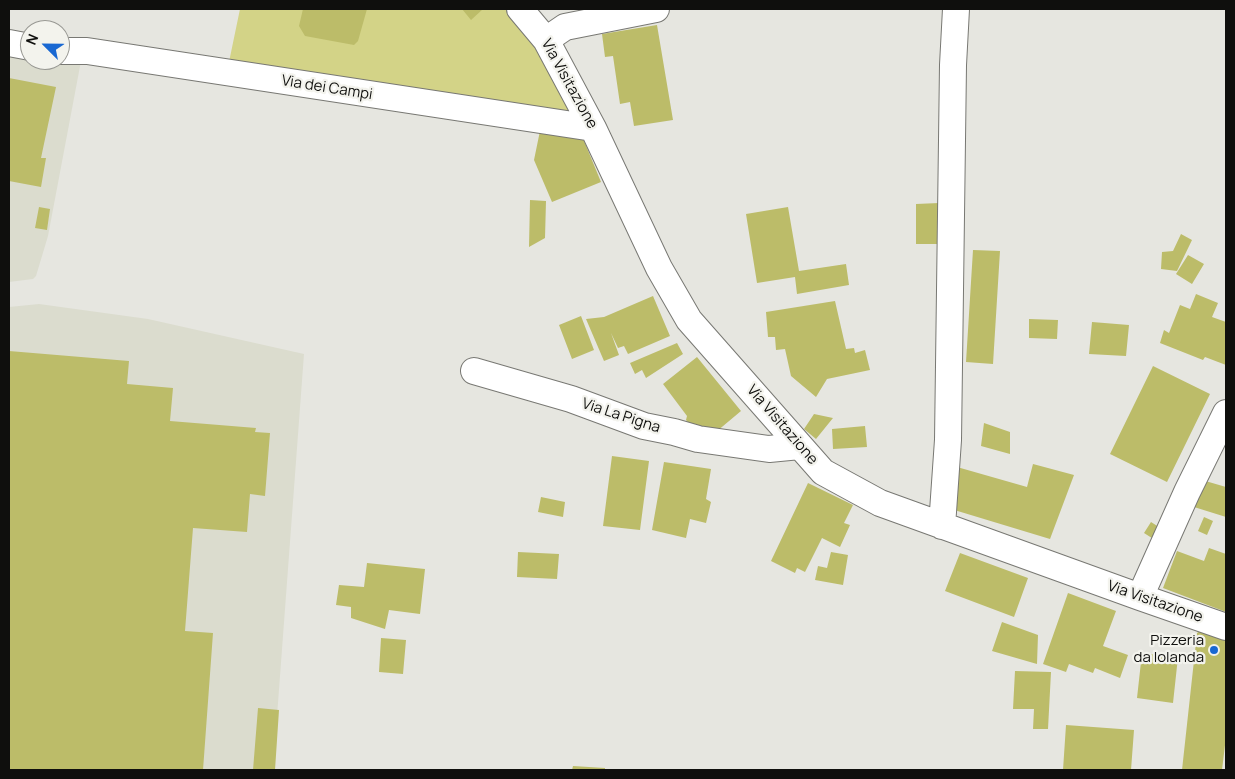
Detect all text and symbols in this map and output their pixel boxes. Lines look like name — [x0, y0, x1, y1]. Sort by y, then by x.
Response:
north arrow — [20, 20, 70, 70]
text: N — [21, 31, 42, 48]
street label: Via Visitazione — [537, 36, 601, 132]
street label: Via dei Campi — [280, 72, 374, 104]
street label: Via Visitazione — [743, 382, 821, 468]
street label: Via La Pigna — [580, 395, 662, 437]
street label: Via Visitazione — [1105, 577, 1205, 627]
place label: Pizzeria da Iolanda — [1133, 632, 1204, 667]
marker: Pizzeria da Iolanda — [1208, 644, 1220, 656]

